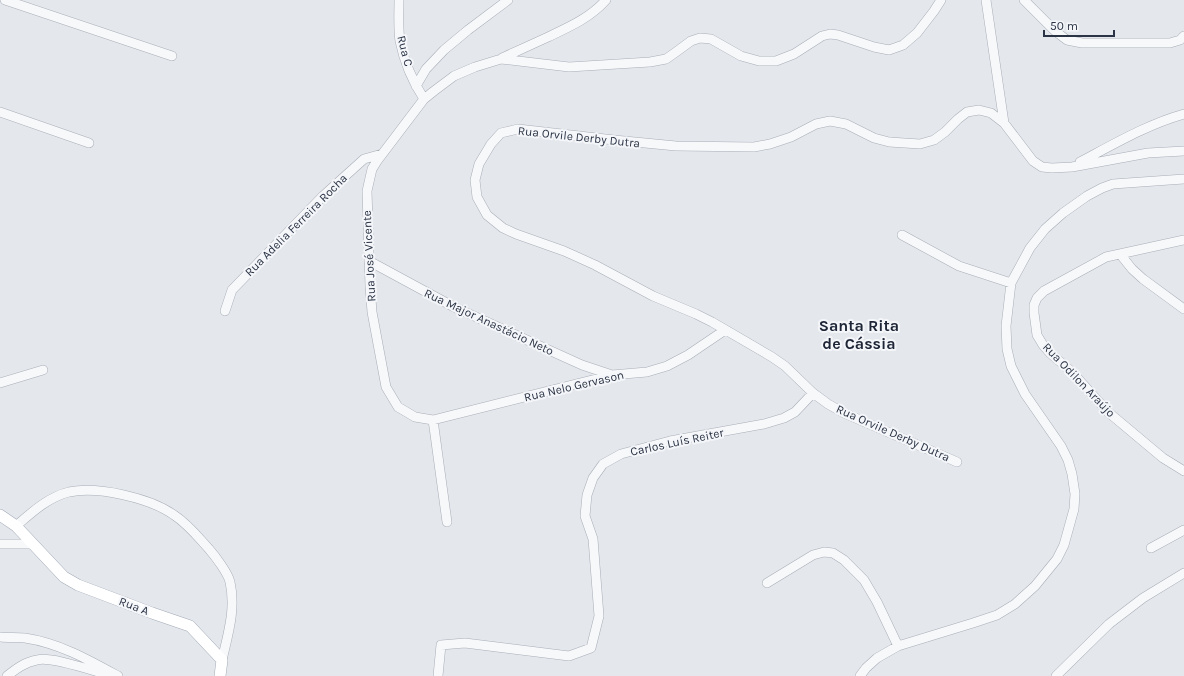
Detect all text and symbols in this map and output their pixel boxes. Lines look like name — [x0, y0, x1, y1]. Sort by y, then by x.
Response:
scale bar — [1044, 12, 1114, 38]
text: 50 m — [1050, 19, 1078, 33]
street label: Rua C — [394, 34, 416, 68]
street label: Rua Orvile Derby Dutra — [517, 124, 641, 150]
street label: Rua Adelia Ferreira Rocha — [242, 171, 350, 279]
street label: Rua José Vicente — [360, 210, 378, 302]
street label: Rua Major Anastácio Neto — [422, 286, 556, 358]
district label: Santa Rita de Cássia — [819, 316, 899, 353]
street label: Rua Odilon Araújo — [1040, 340, 1118, 420]
street label: Rua Nelo Gervason — [523, 368, 625, 404]
street label: Rua Orvile Derby Dutra — [834, 402, 952, 464]
street label: Carlos Luís Reiter — [629, 425, 726, 459]
street label: Rua A — [117, 594, 151, 618]

